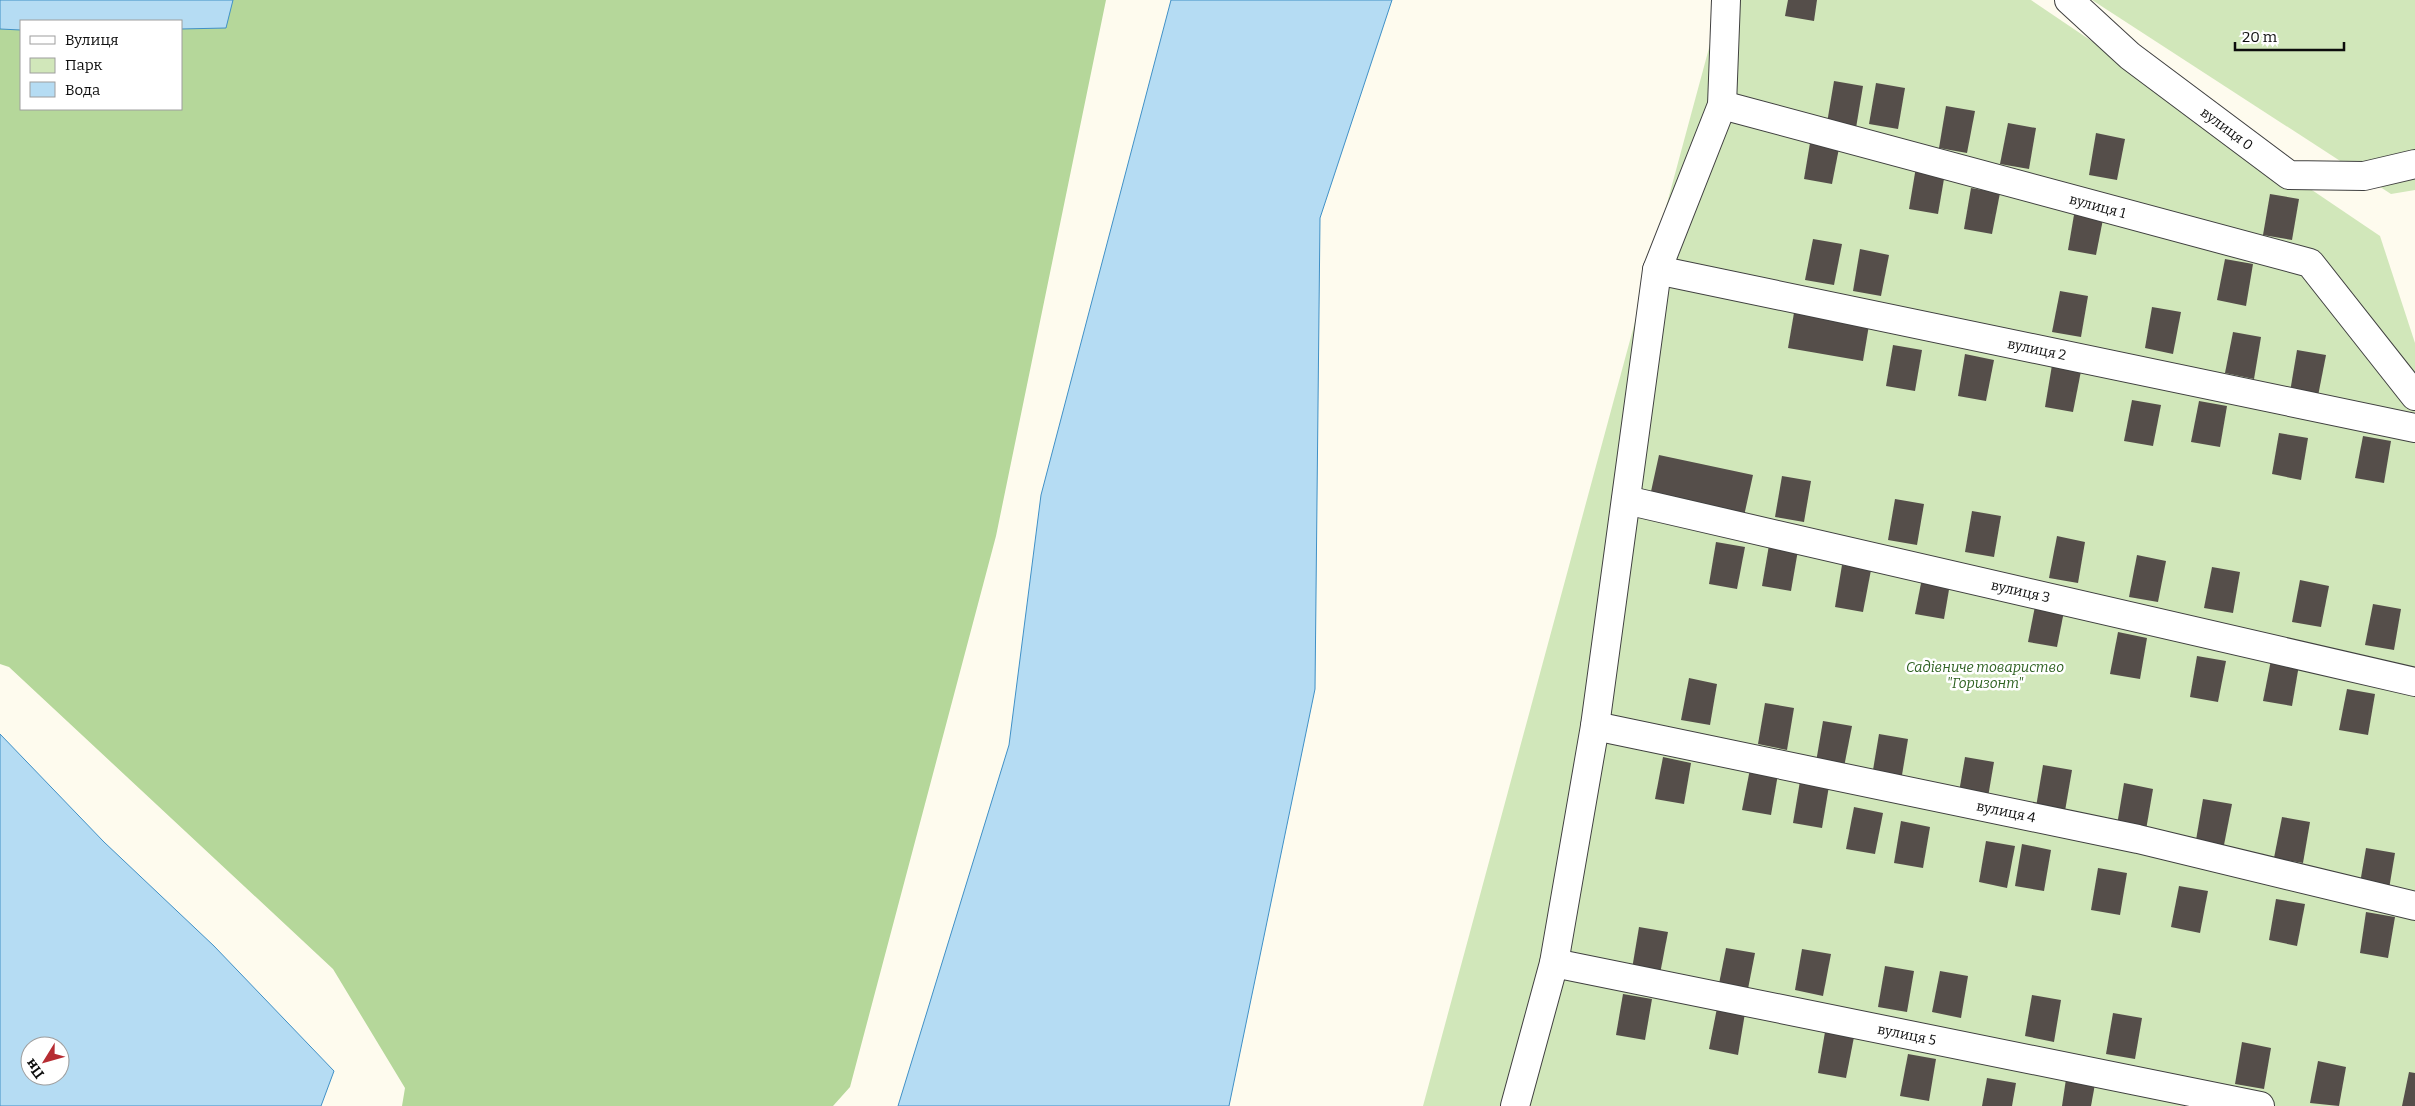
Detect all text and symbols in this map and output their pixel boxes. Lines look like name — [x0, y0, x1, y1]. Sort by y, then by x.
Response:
legend — [20, 20, 182, 110]
scale bar — [2235, 20, 2344, 52]
text: 20 m — [2242, 28, 2278, 46]
text: Вулиця — [65, 31, 119, 49]
text: Парк — [65, 56, 103, 74]
text: Вода — [65, 81, 100, 99]
street label: вулиця 0 — [2198, 104, 2257, 154]
street label: вулиця 1 — [2068, 190, 2128, 222]
street label: вулиця 2 — [2006, 335, 2068, 364]
street label: вулиця 3 — [1990, 576, 2052, 606]
park label: Садівниче товариство "Горизонт" — [1906, 659, 2064, 692]
street label: вулиця 4 — [1975, 797, 2037, 826]
street label: вулиця 5 — [1876, 1020, 1938, 1049]
north arrow — [20, 1036, 70, 1086]
text: Пн — [22, 1055, 48, 1082]

